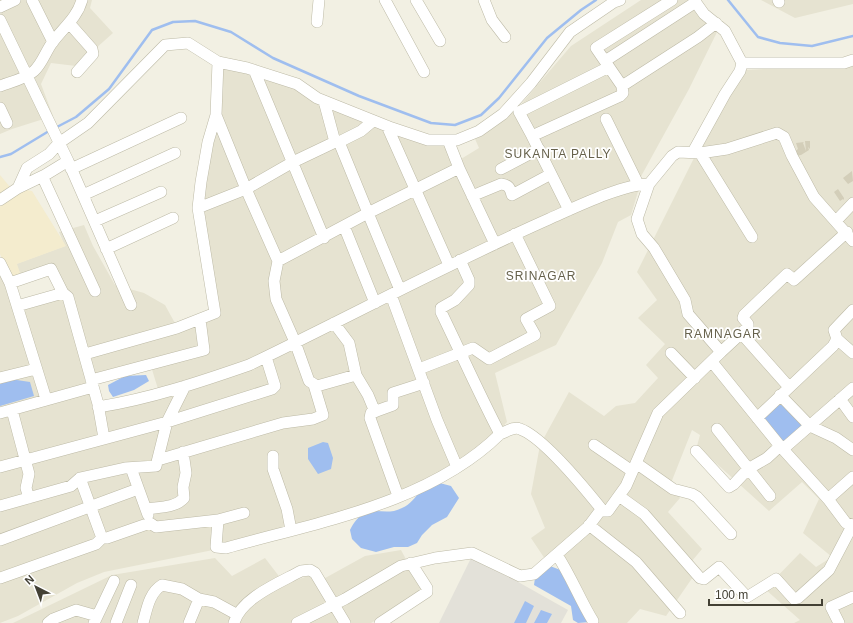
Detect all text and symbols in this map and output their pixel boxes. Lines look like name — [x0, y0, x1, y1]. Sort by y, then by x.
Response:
district label: SUKANTA PALLY — [504, 147, 612, 161]
district label: SRINAGAR — [506, 269, 576, 283]
district label: RAMNAGAR — [684, 327, 762, 341]
north arrow — [16, 567, 56, 607]
text: N — [22, 572, 36, 587]
scale bar — [709, 581, 822, 607]
text: 100 m — [715, 588, 748, 602]

